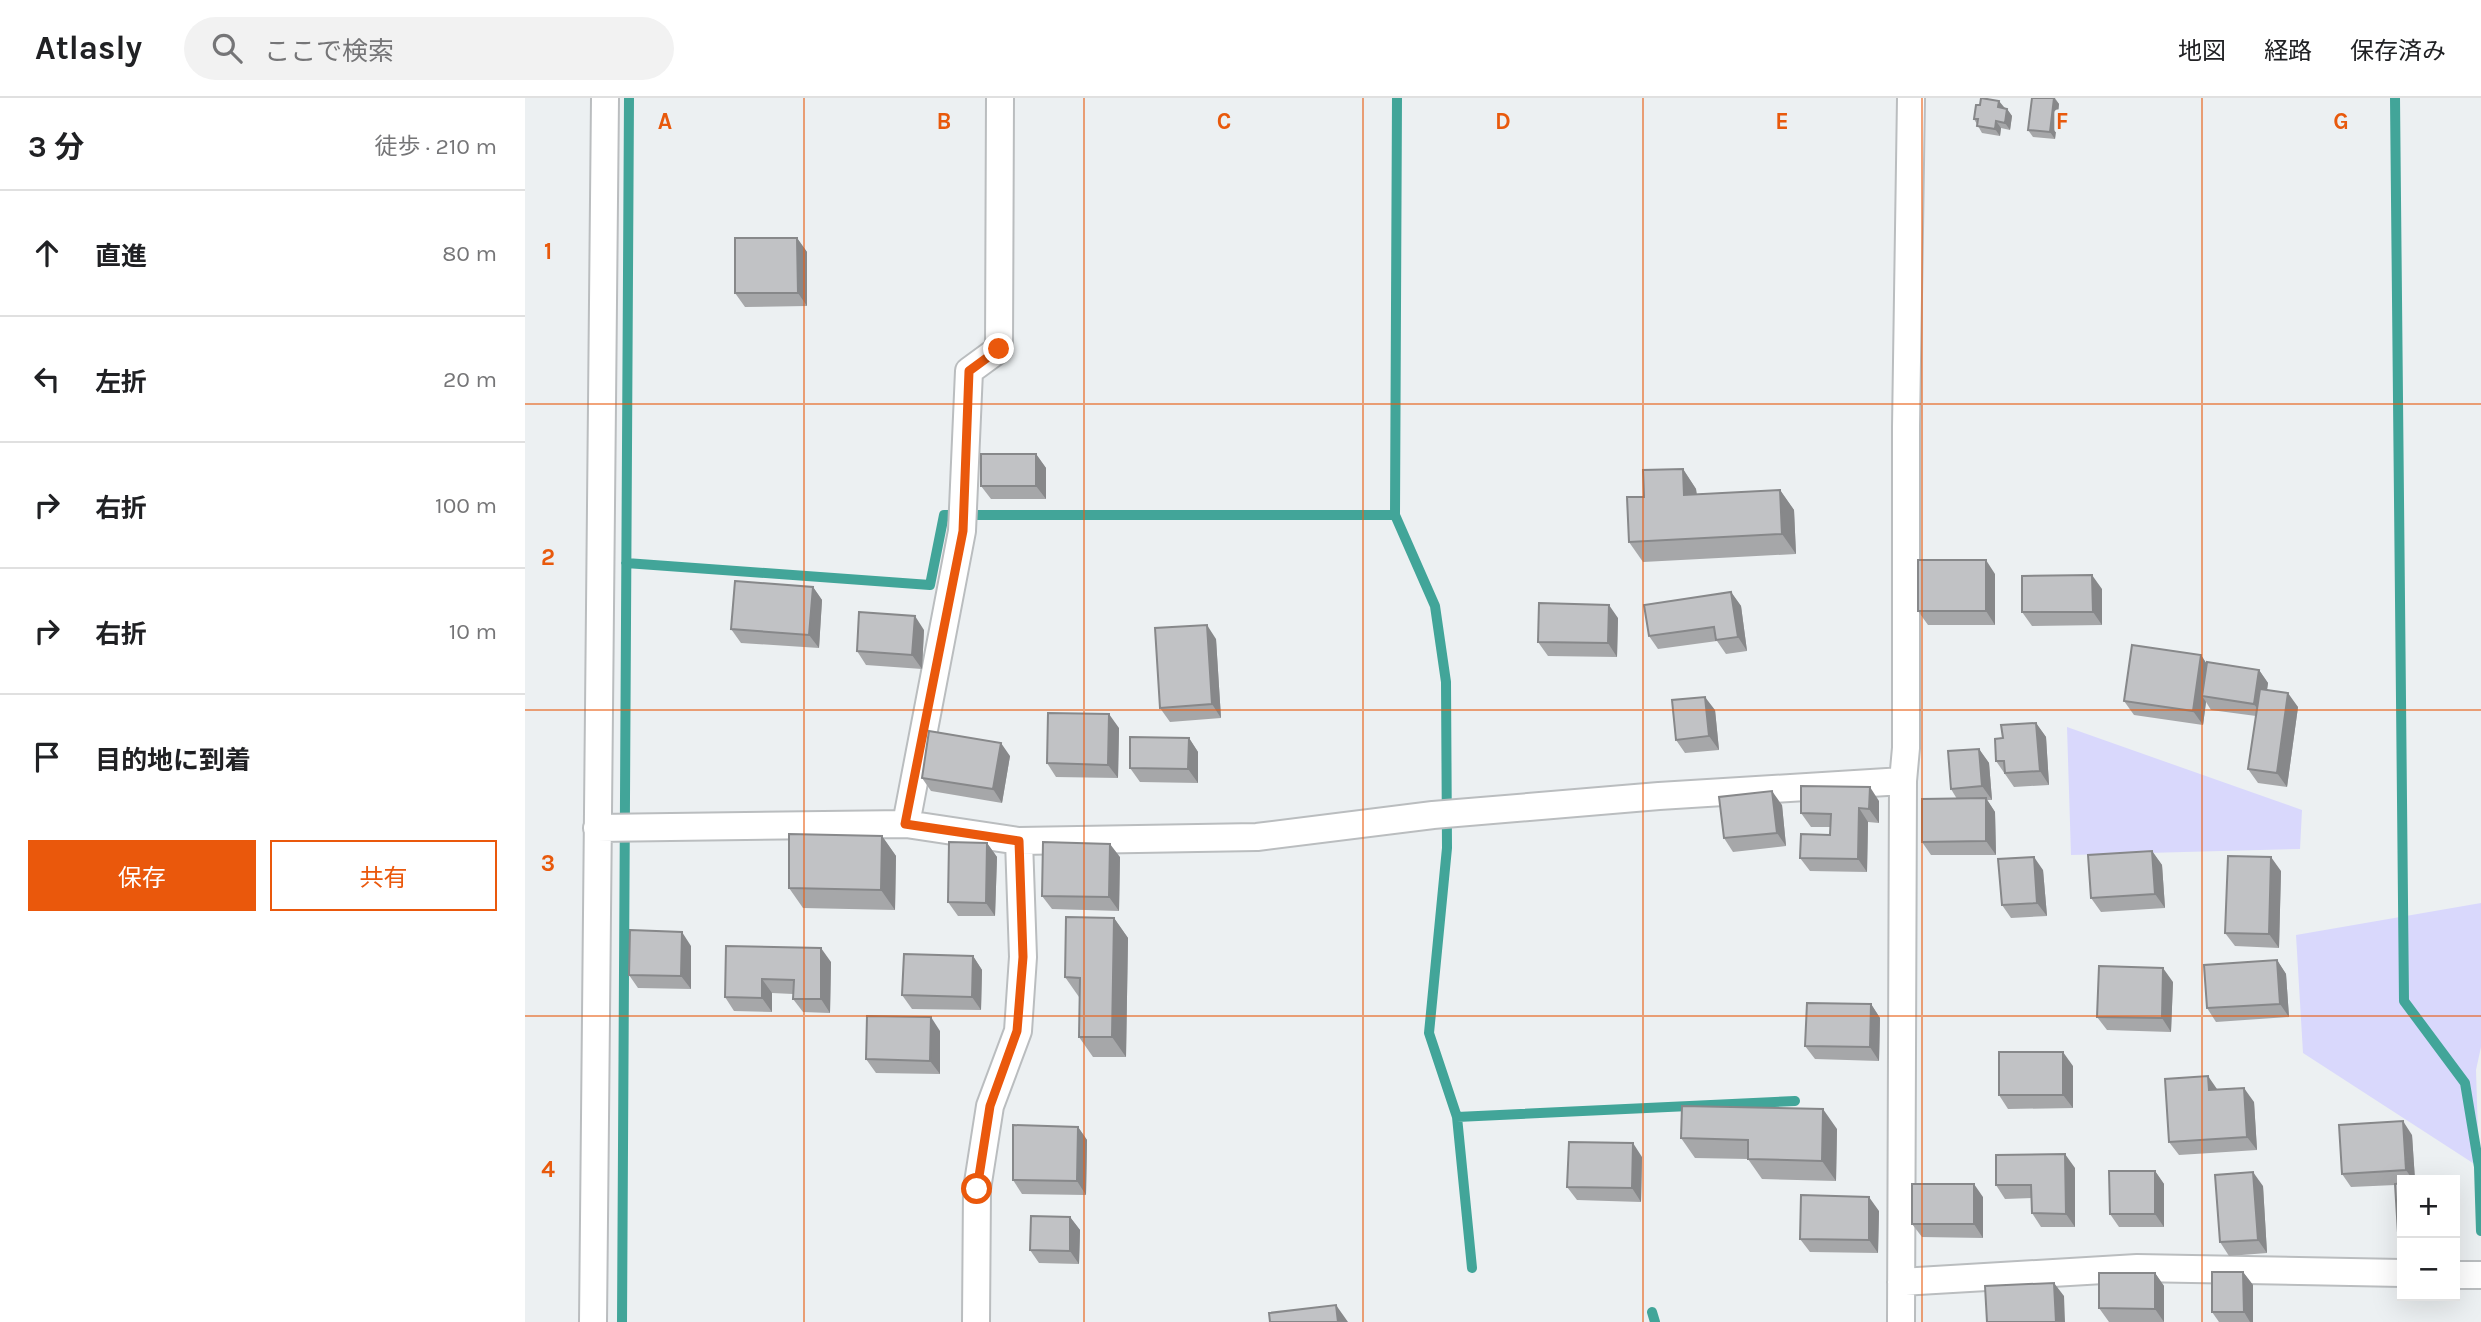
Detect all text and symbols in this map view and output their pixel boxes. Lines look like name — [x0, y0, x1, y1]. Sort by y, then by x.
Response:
search box — [184, 17, 674, 80]
text: Atlasly — [35, 29, 142, 67]
icon: search — [208, 29, 246, 67]
text: ここで検索 — [264, 36, 394, 67]
text: 地図 — [2178, 37, 2226, 65]
text: 経路 — [2264, 37, 2312, 65]
text: 保存済み — [2350, 37, 2446, 65]
text: A — [658, 108, 672, 135]
text: B — [937, 108, 951, 135]
text: C — [1217, 108, 1231, 135]
text: D — [1495, 108, 1511, 135]
text: E — [1775, 108, 1789, 135]
text: F — [2056, 108, 2068, 135]
text: G — [2333, 108, 2349, 135]
text: 3 分 — [28, 129, 84, 165]
text: 徒歩 · 210 m — [374, 133, 497, 160]
icon: ahead — [28, 234, 66, 272]
text: 1 — [544, 238, 552, 265]
text: 80 m — [442, 240, 497, 267]
text: 直進 — [95, 241, 147, 272]
route end — [983, 333, 1014, 364]
icon: left — [28, 360, 66, 398]
text: 20 m — [443, 366, 497, 393]
text: 左折 — [95, 367, 147, 398]
icon: right — [28, 486, 66, 524]
text: 100 m — [435, 492, 497, 519]
text: 右折 — [95, 493, 147, 524]
text: 2 — [541, 544, 555, 571]
icon: right — [28, 612, 66, 650]
text: 10 m — [449, 618, 497, 645]
text: 右折 — [95, 619, 147, 650]
icon: arrive — [28, 738, 66, 776]
text: 目的地に到着 — [95, 745, 251, 776]
button: 保存 — [28, 840, 256, 911]
button: 共有 — [270, 840, 497, 911]
text: 3 — [541, 850, 555, 877]
text: 4 — [541, 1156, 555, 1183]
route start — [961, 1173, 992, 1204]
map controls — [2397, 1175, 2460, 1301]
button: + — [2397, 1175, 2460, 1238]
button: − — [2397, 1238, 2460, 1301]

